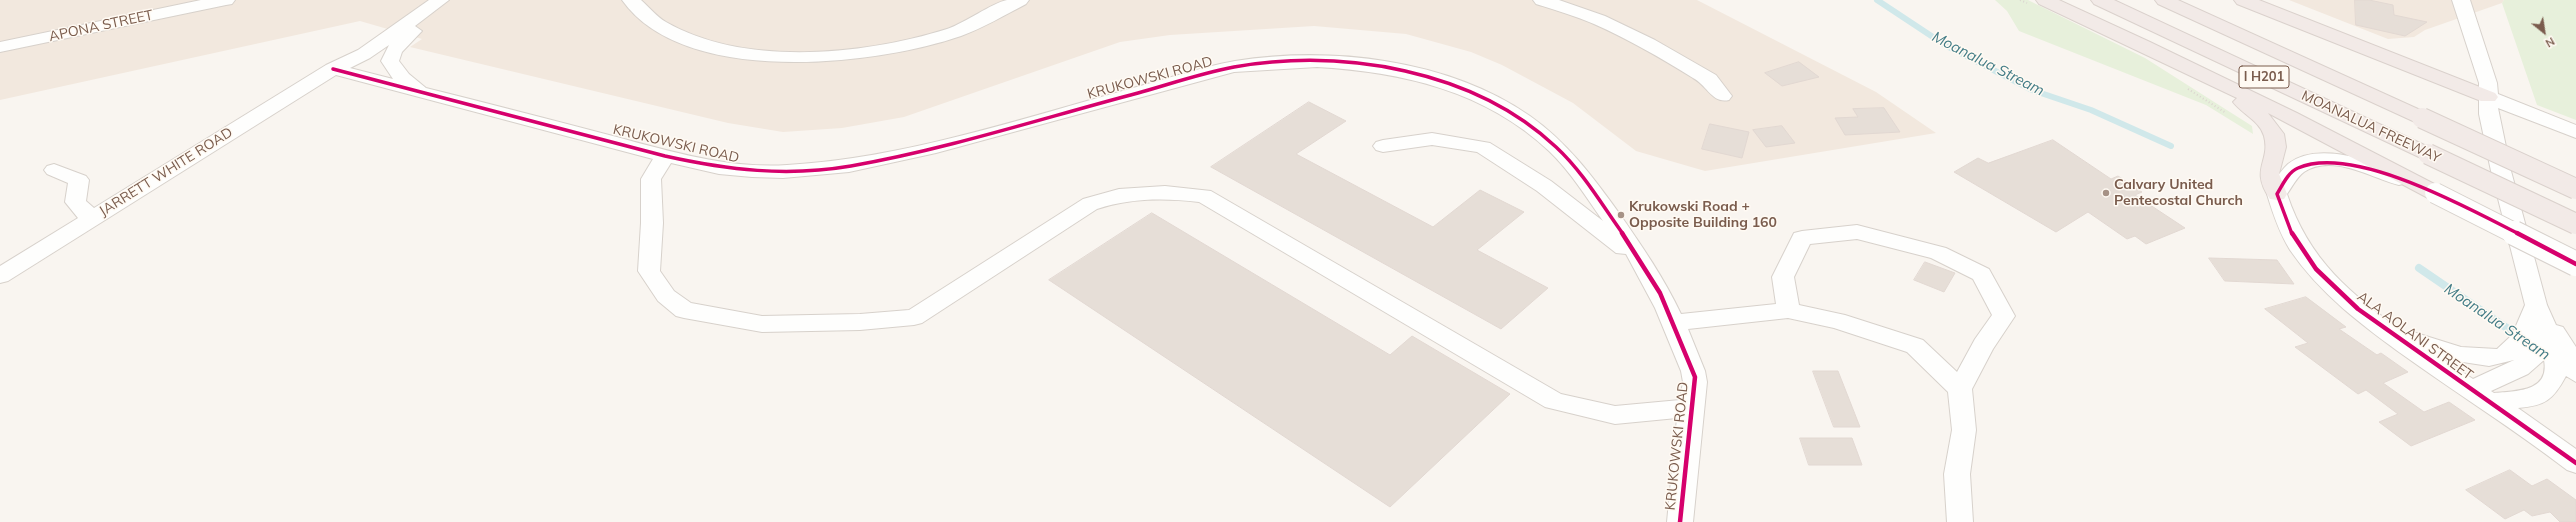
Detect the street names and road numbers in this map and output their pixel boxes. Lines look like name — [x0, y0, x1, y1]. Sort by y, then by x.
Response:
street label: APONA STREET — [47, 7, 155, 45]
street label: KRUKOWSKI ROAD — [1085, 53, 1215, 103]
road number: I H201 — [2239, 66, 2289, 88]
street label: MOANALUA FREEWAY — [2299, 87, 2443, 167]
street label: KRUKOWSKI ROAD — [611, 121, 741, 167]
street label: JARRETT WHITE ROAD — [96, 124, 236, 220]
street label: ALA AOLANI STREET — [2354, 288, 2476, 384]
street label: KRUKOWSKI ROAD — [1662, 381, 1692, 511]

